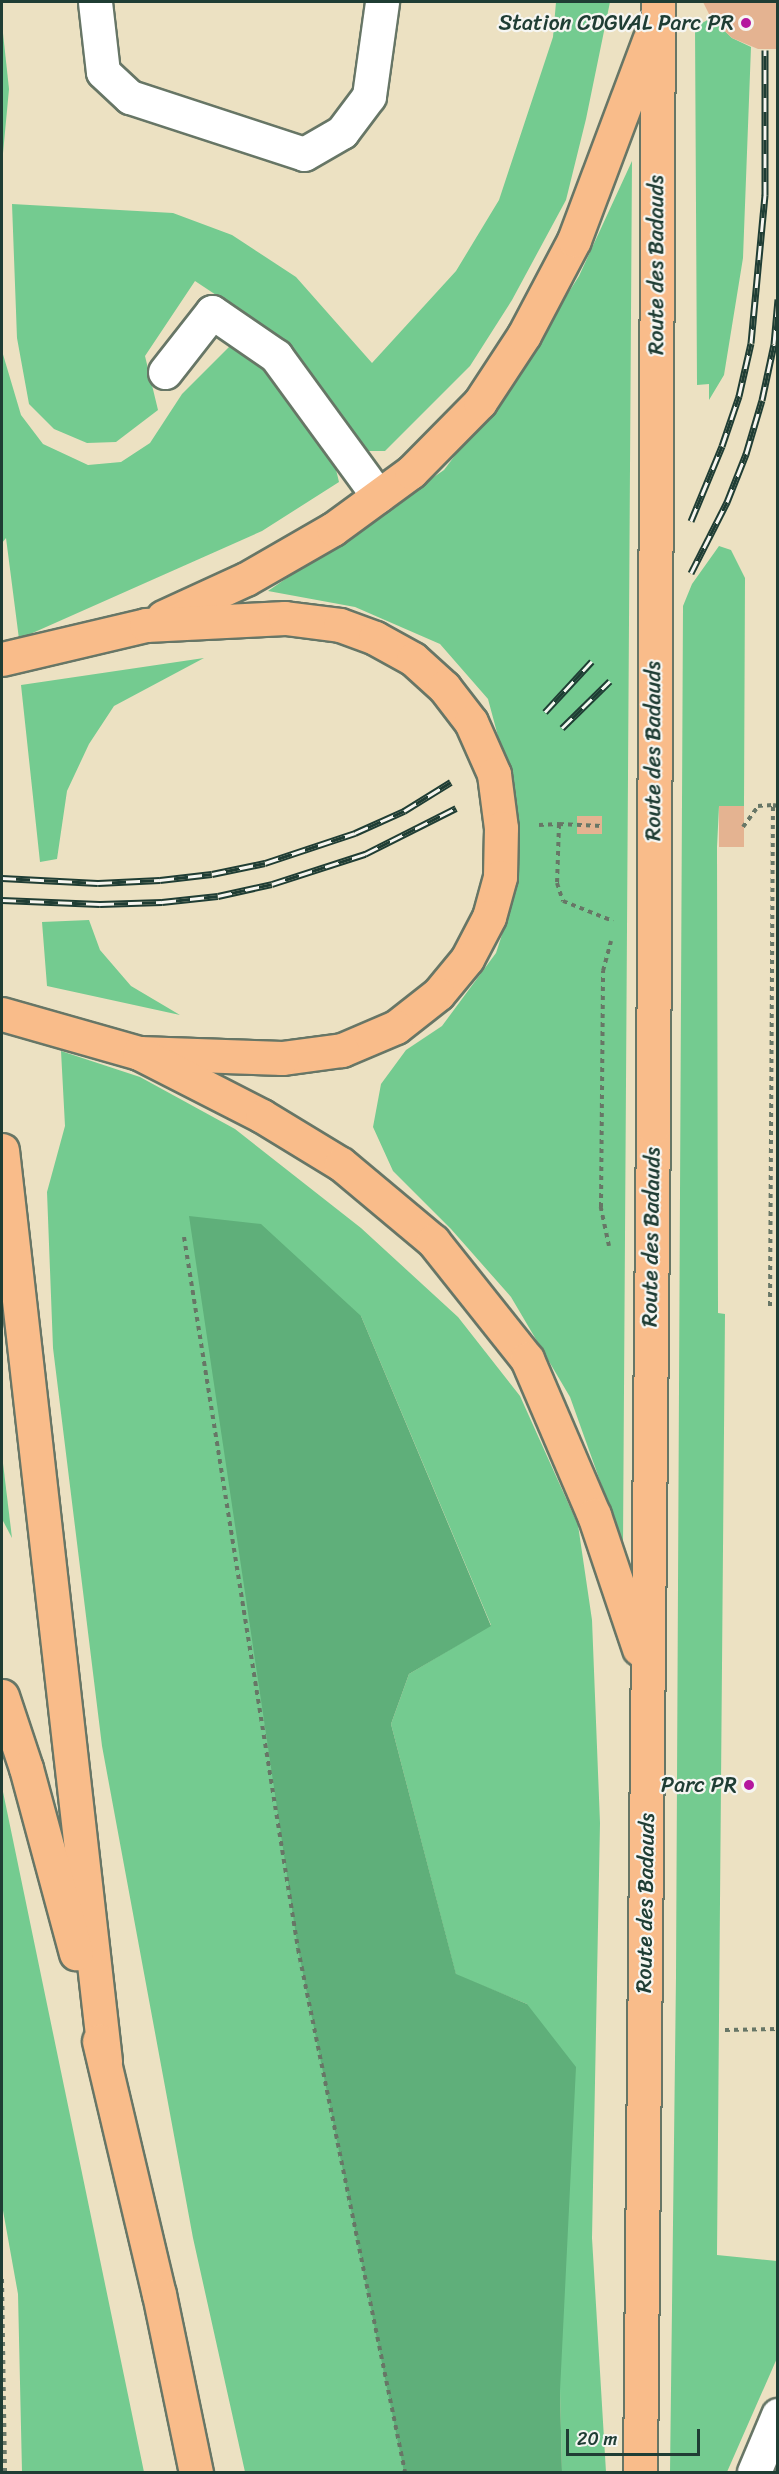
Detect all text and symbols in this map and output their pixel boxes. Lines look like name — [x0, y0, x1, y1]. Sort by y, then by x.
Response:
place label: Station CDGVAL Parc PR — [498, 10, 734, 36]
marker: Station CDGVAL Parc PR — [739, 16, 753, 30]
street label: Route des Badauds — [643, 175, 669, 355]
street label: Route des Badauds — [640, 661, 666, 841]
street label: Route des Badauds — [636, 1146, 666, 1328]
place label: Parc PR — [660, 1772, 737, 1798]
marker: Parc PR — [742, 1778, 756, 1792]
street label: Route des Badauds — [630, 1812, 660, 1994]
scale bar — [569, 2417, 702, 2455]
text: 20 m — [577, 2423, 617, 2455]

